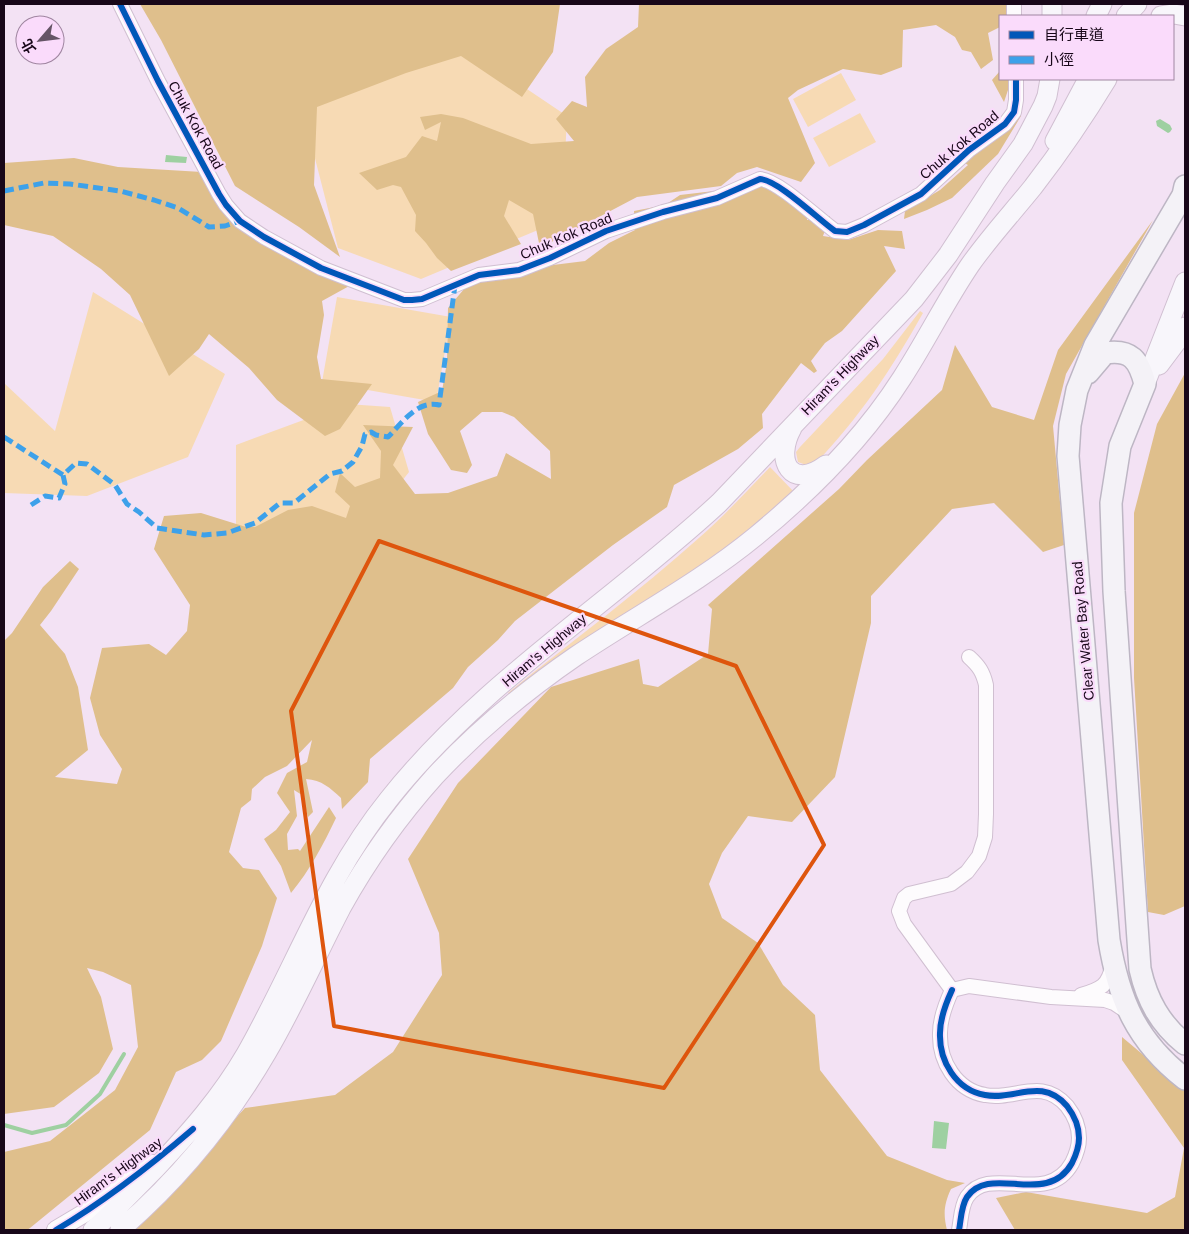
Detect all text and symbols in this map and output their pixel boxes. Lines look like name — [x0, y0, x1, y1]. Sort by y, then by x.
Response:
north arrow — [15, 15, 65, 65]
legend — [999, 15, 1174, 80]
text: 自行車道 — [1044, 26, 1104, 43]
text: 北 — [18, 36, 39, 56]
text: 小徑 — [1044, 51, 1074, 68]
street label: Chuk Kok Road — [165, 78, 227, 172]
street label: Chuk Kok Road — [916, 107, 1002, 183]
street label: Chuk Kok Road — [518, 209, 614, 263]
street label: Hiram's Highway — [798, 332, 882, 418]
street label: Clear Water Bay Road — [1069, 561, 1097, 701]
street label: Hiram's Highway — [499, 610, 589, 690]
street label: Hiram's Highway — [71, 1134, 165, 1208]

